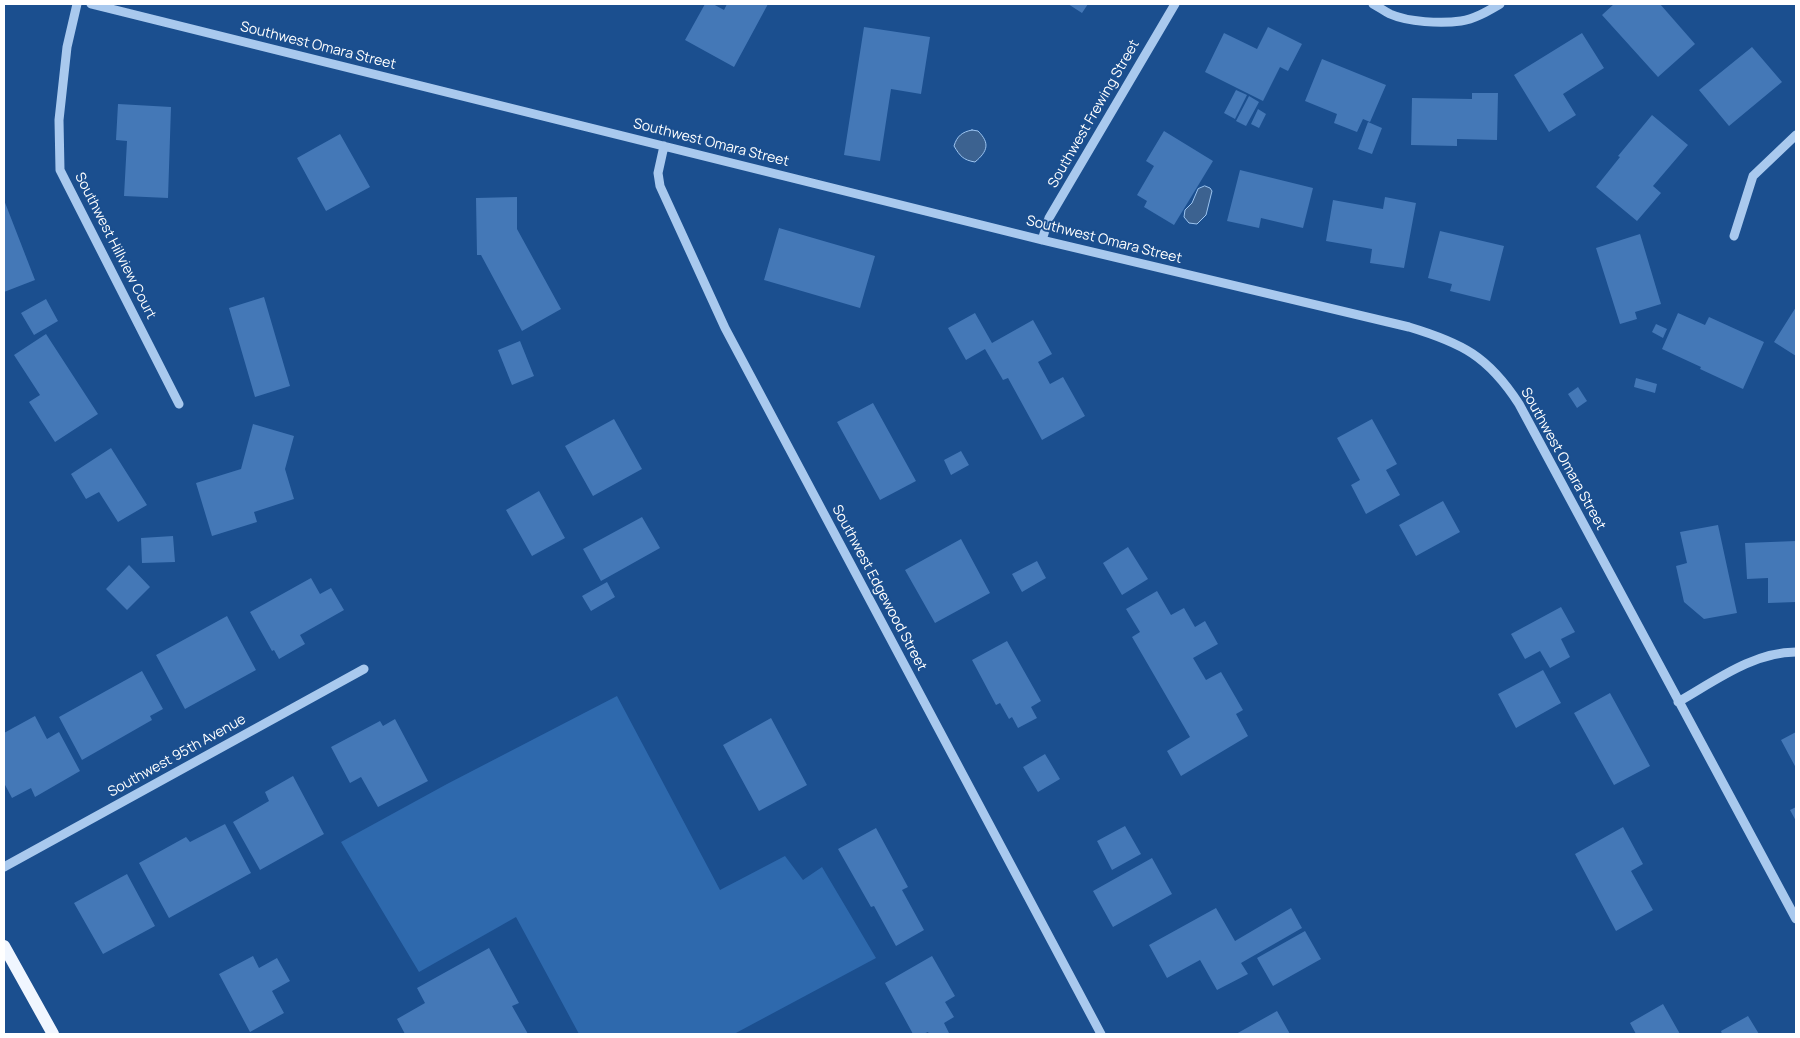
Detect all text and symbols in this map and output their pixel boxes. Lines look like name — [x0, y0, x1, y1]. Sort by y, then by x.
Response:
street label: Southwest Omara Street — [238, 19, 398, 73]
street label: Southwest Frewing Street — [1045, 37, 1143, 191]
street label: Southwest Omara Street — [631, 116, 791, 170]
street label: Southwest Hillview Court — [71, 170, 159, 322]
street label: Southwest Omara Street — [1024, 213, 1184, 267]
street label: Southwest Omara Street — [1517, 385, 1609, 533]
street label: Southwest Edgewood Street — [828, 502, 930, 674]
street label: Southwest 95th Avenue — [105, 711, 249, 801]

